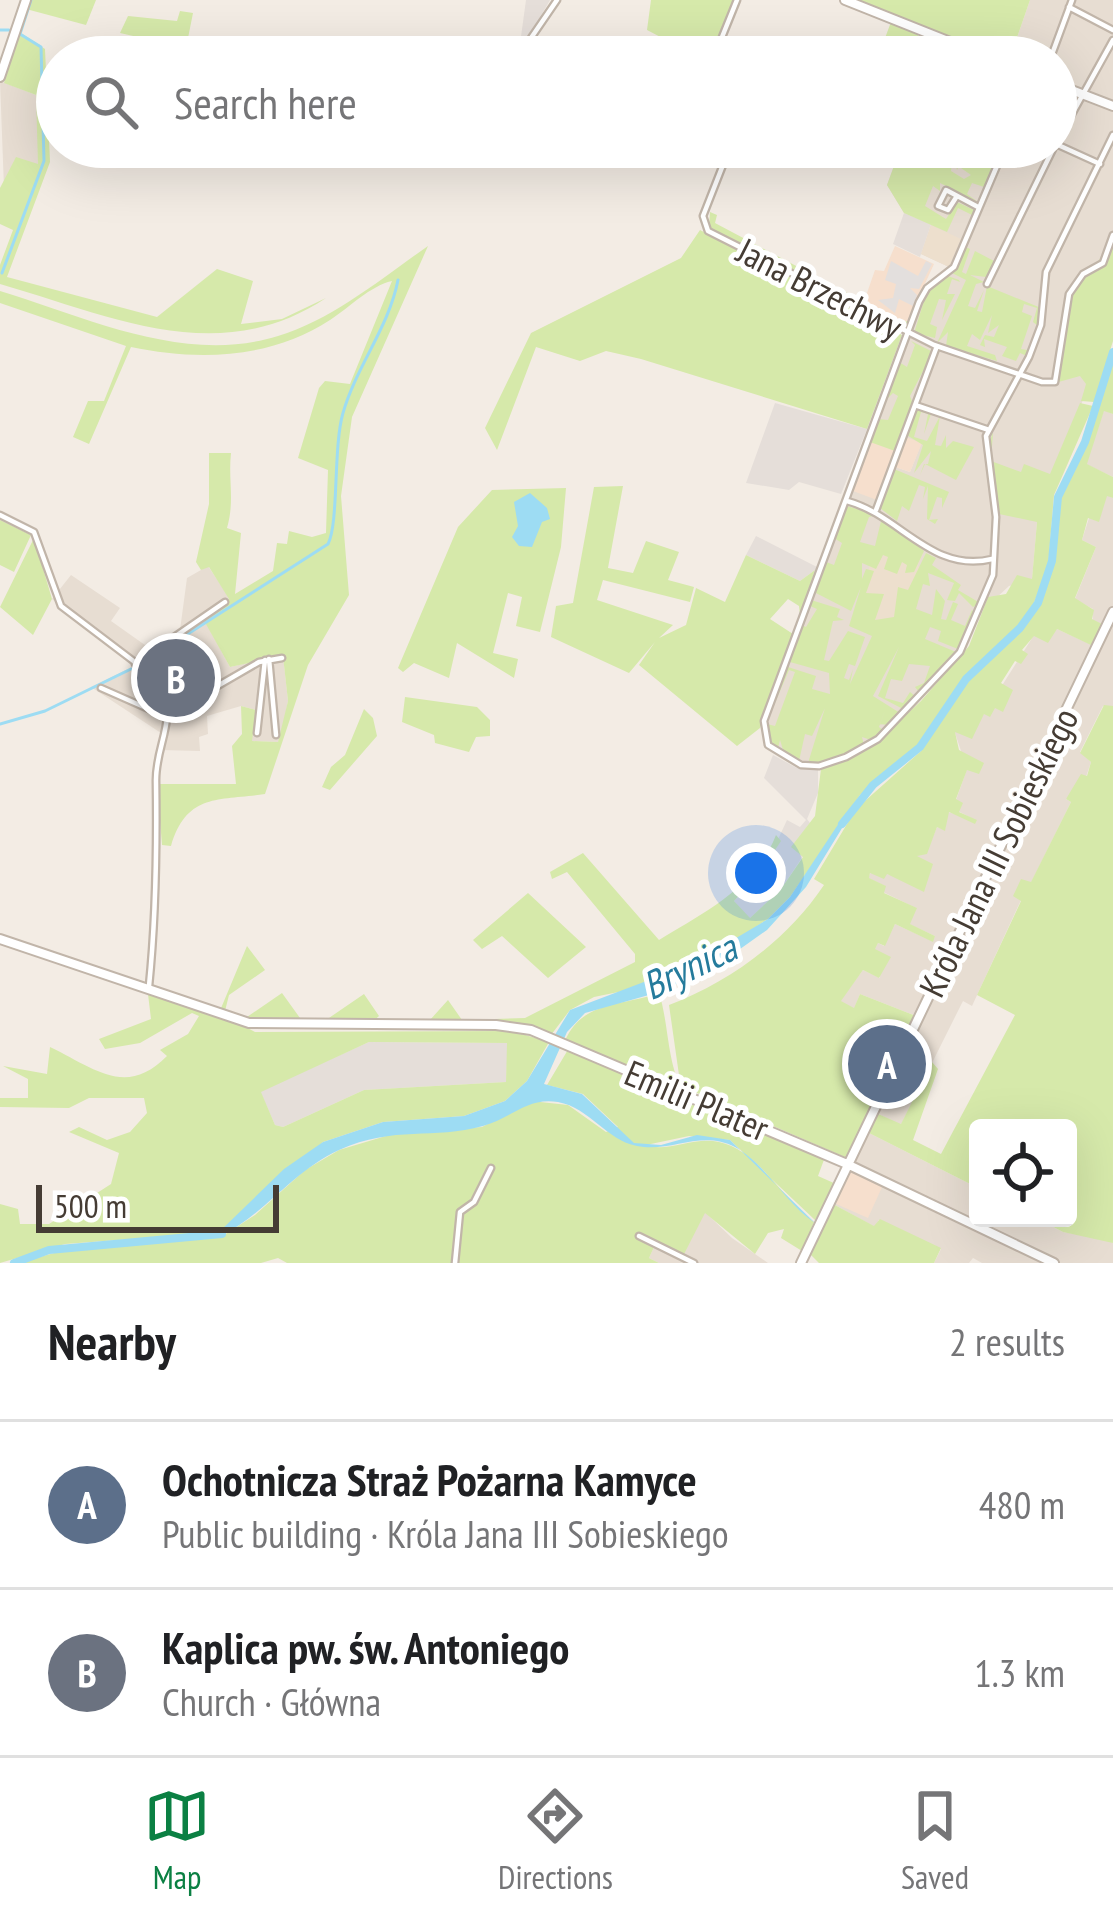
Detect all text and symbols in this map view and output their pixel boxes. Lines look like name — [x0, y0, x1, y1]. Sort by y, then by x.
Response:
search box — [36, 36, 1077, 168]
icon: search — [78, 69, 144, 135]
text: Search here — [174, 73, 357, 131]
street label: Jana Brzechwy — [729, 226, 911, 350]
pin: B — [137, 633, 215, 723]
street label: Króla Jana III Sobieskiego — [908, 700, 1088, 1004]
your location — [726, 843, 786, 903]
water label: Brynica — [633, 920, 747, 1011]
pin: A — [848, 1019, 926, 1109]
street label: Emilii Plater — [618, 1049, 776, 1151]
map controls — [969, 1119, 1077, 1227]
button: locate — [969, 1119, 1077, 1227]
scale bar — [36, 1179, 279, 1232]
text: 500 m — [54, 1184, 127, 1227]
text: Nearby — [48, 1308, 176, 1374]
text: 2 results — [949, 1316, 1065, 1367]
text: Ochotnicza Straż Pożarna Kamyce — [162, 1450, 697, 1508]
text: A — [77, 1479, 97, 1530]
text: 480 m — [979, 1479, 1065, 1530]
text: Public building · Króla Jana III Sobieskiego — [162, 1508, 729, 1559]
text: Kaplica pw. św. Antoniego — [162, 1618, 569, 1676]
text: B — [77, 1647, 97, 1698]
text: 1.3 km — [974, 1647, 1065, 1698]
text: Church · Główna — [162, 1676, 381, 1727]
tab: Map — [144, 1783, 210, 1898]
tab: Directions — [498, 1783, 613, 1898]
tab: Saved — [901, 1783, 969, 1898]

